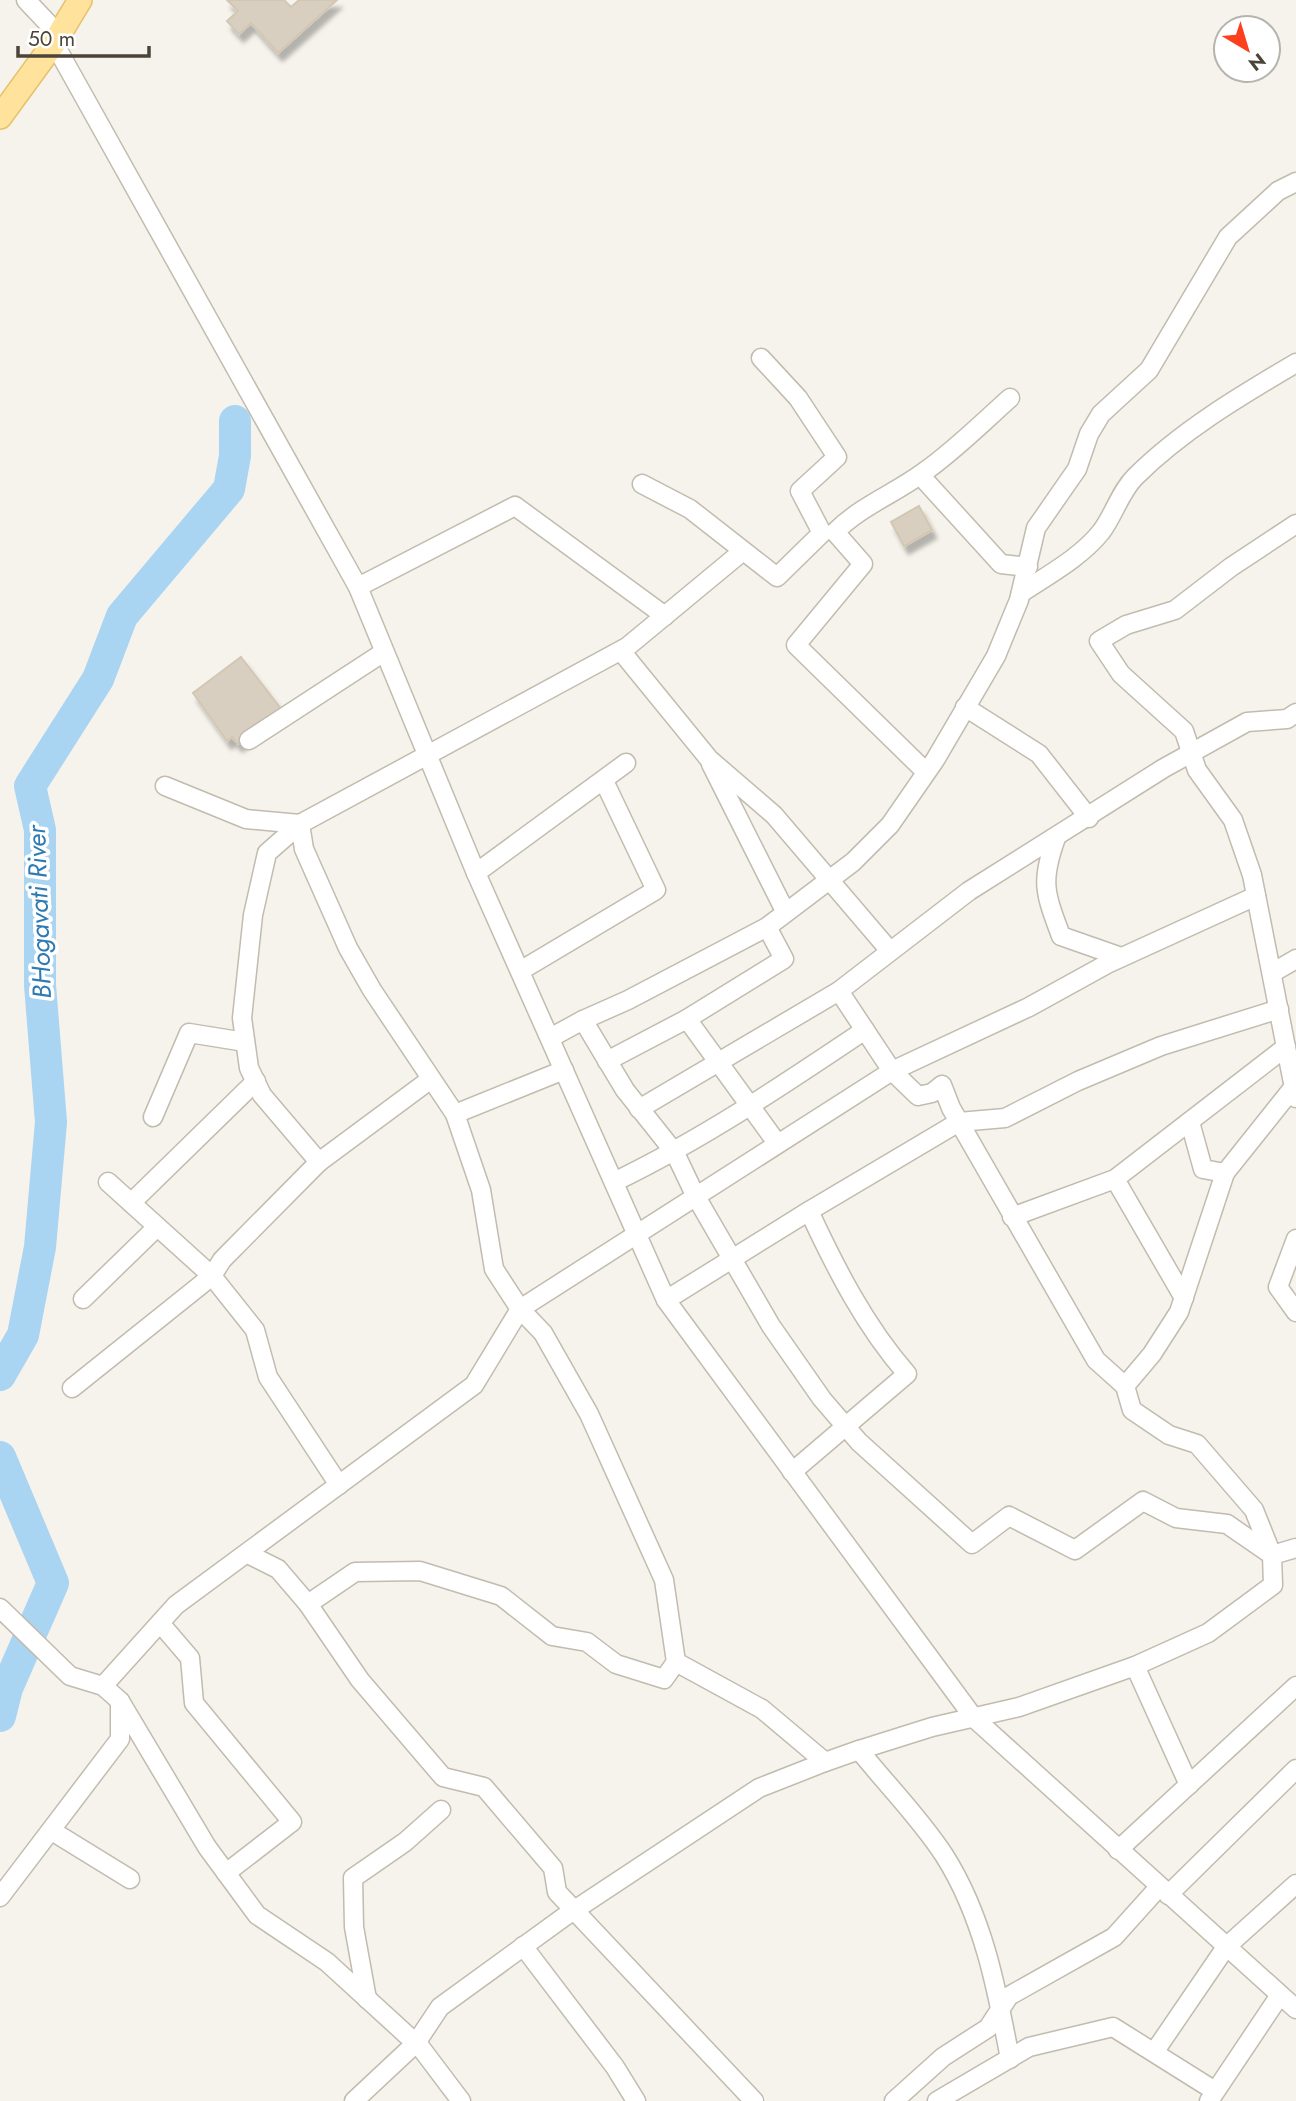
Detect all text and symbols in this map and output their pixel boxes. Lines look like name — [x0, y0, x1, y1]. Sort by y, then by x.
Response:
scale bar — [18, 14, 149, 58]
north arrow — [1212, 14, 1282, 84]
text: 50 m — [28, 24, 75, 54]
text: N — [1243, 47, 1271, 77]
water label: BHogavati River — [17, 823, 61, 999]

